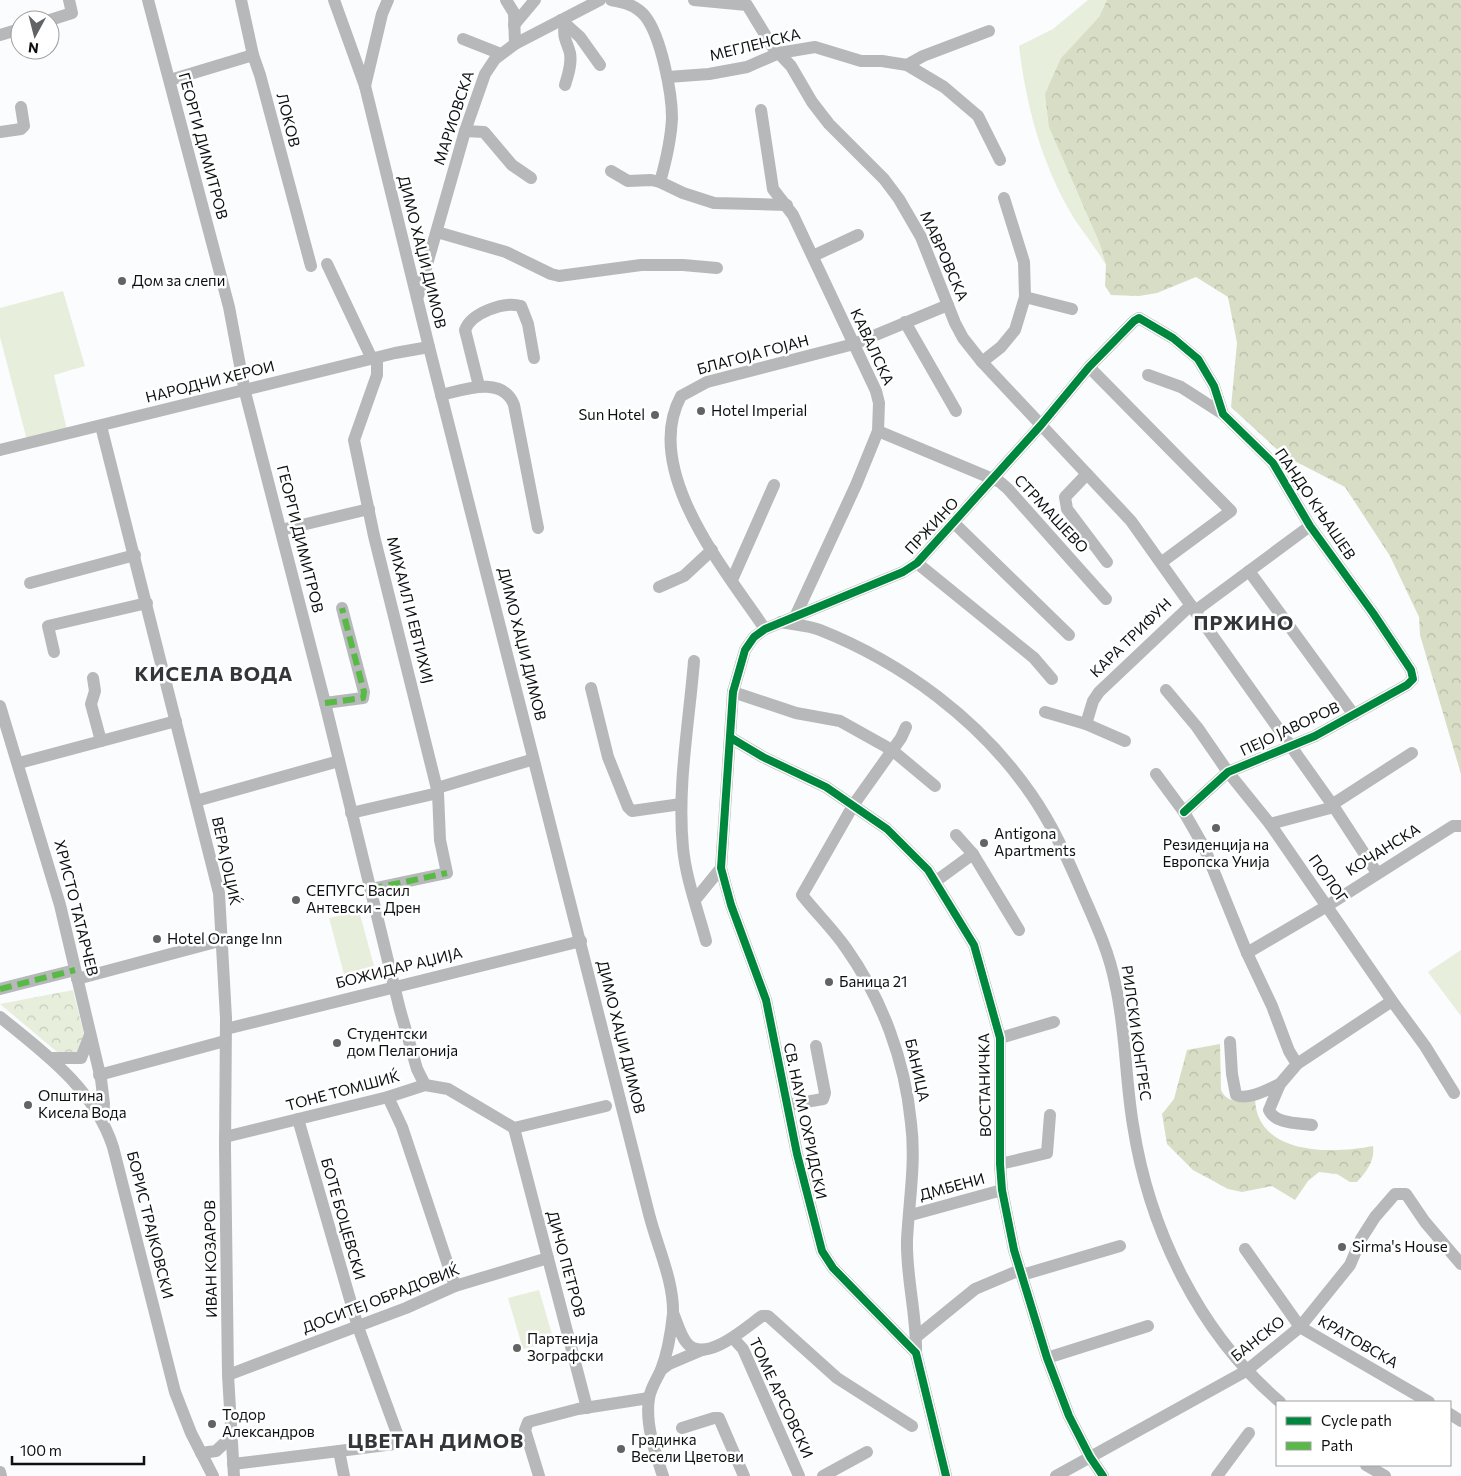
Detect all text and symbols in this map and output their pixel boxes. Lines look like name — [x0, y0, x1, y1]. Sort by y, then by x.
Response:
north arrow — [10, 10, 60, 60]
street label: МЕГЛЕНСКА — [707, 24, 802, 64]
text: N — [27, 39, 40, 57]
street label: МАРИОВСКА — [429, 68, 477, 167]
street label: ГЕОРГИ ДИМИТРОВ — [176, 70, 232, 221]
street label: ЛОКОВ — [274, 91, 304, 149]
street label: ДИМО ХАЏИ ДИМОВ — [395, 173, 451, 331]
street label: МАВРОВСКА — [917, 208, 973, 303]
place label: Дом за слепи — [132, 271, 225, 289]
marker: Дом за слепи — [116, 275, 128, 287]
street label: КАВАЛСКА — [847, 305, 898, 388]
street label: БЛАГОЈА ГОЈАН — [695, 330, 811, 378]
street label: НАРОДНИ ХЕРОИ — [143, 356, 276, 406]
place label: Hotel Imperial — [711, 401, 807, 419]
place label: Sun Hotel — [578, 405, 645, 423]
marker: Hotel Imperial — [695, 405, 707, 417]
marker: Sun Hotel — [649, 409, 661, 421]
street label: ПАНДО КЊАШЕВ — [1272, 444, 1360, 563]
street label: ГЕОРГИ ДИМИТРОВ — [274, 463, 328, 615]
street label: СТРМАШЕВО — [1011, 470, 1093, 556]
street label: ПРЖИНО — [901, 493, 962, 557]
street label: МИХАИЛ И ЕВТИХИЈ — [384, 534, 438, 685]
street label: ДИМО ХАЏИ ДИМОВ — [495, 565, 551, 723]
street label: КАРА ТРИФУН — [1086, 594, 1175, 681]
district label: ПРЖИНО — [1194, 610, 1294, 634]
district label: КИСЕЛА ВОДА — [135, 661, 293, 685]
street label: ПЕЈО ЈАВОРОВ — [1237, 697, 1342, 759]
street label: ВЕРА ЈОЦИЌ — [209, 815, 246, 907]
street label: КОЧАНСКА — [1342, 819, 1423, 879]
marker: Резиденција на Европска Унија — [1210, 822, 1222, 834]
place label: Antigona Apartments — [994, 824, 1076, 859]
place label: Резиденција на Европска Унија — [1162, 835, 1270, 870]
marker: Antigona Apartments — [978, 837, 990, 849]
street label: ХРИСТО ТАТАРЧЕВ — [51, 838, 103, 978]
street label: ПОЛОГ — [1306, 851, 1352, 906]
place label: СЕПУГС Васил Антевски - Дрен — [306, 881, 421, 916]
marker: СЕПУГС Васил Антевски - Дрен — [290, 894, 302, 906]
place label: Hotel Orange Inn — [167, 929, 282, 947]
marker: Hotel Orange Inn — [151, 933, 163, 945]
street label: БОЖИДАР АЏИЈА — [334, 943, 464, 991]
street label: ДИМО ХАЏИ ДИМОВ — [594, 958, 650, 1116]
street label: РИЛСКИ КОНГРЕС — [1119, 964, 1155, 1102]
place label: Баница 21 — [839, 972, 907, 990]
marker: Баница 21 — [823, 976, 835, 988]
place label: Студентски дом Пелагонија — [347, 1024, 458, 1059]
street label: ВОСТАНИЧКА — [974, 1033, 994, 1137]
marker: Студентски дом Пелагонија — [331, 1037, 343, 1049]
street label: БАНИЦА — [902, 1037, 934, 1103]
street label: СВ. НАУМ ОХРИДСКИ — [781, 1041, 831, 1201]
street label: ТОНЕ ТОМШИЌ — [284, 1065, 402, 1114]
place label: Општина Кисела Вода — [38, 1086, 126, 1121]
marker: Општина Кисела Вода — [22, 1099, 34, 1111]
street label: БОРИС ТРАЈКОВСКИ — [124, 1149, 178, 1300]
street label: БОТЕ БОЦЕВСКИ — [318, 1156, 370, 1282]
street label: ДМБЕНИ — [917, 1169, 986, 1203]
street label: ИВАН КОЗАРОВ — [200, 1200, 220, 1318]
street label: ДИЧО ПЕТРОВ — [544, 1209, 590, 1319]
place label: Sirma's House — [1352, 1237, 1448, 1255]
marker: Sirma's House — [1336, 1241, 1348, 1253]
street label: ДОСИТЕЈ ОБРАДОВИЌ — [299, 1259, 462, 1336]
street label: КРАТОВСКА — [1315, 1311, 1402, 1371]
street label: БАНСКО — [1227, 1312, 1288, 1365]
place label: Партенија Зографски — [527, 1329, 604, 1364]
street label: ТОМЕ АРСОВСКИ — [746, 1334, 818, 1461]
marker: Партенија Зографски — [511, 1342, 523, 1354]
legend — [1276, 1401, 1451, 1466]
place label: Тодор Александров — [222, 1405, 315, 1440]
text: Cycle path — [1321, 1411, 1392, 1429]
marker: Тодор Александров — [206, 1418, 218, 1430]
district label: ЦВЕТАН ДИМОВ — [348, 1428, 524, 1452]
place label: Градинка Весели Цветови — [631, 1430, 744, 1465]
scale bar — [12, 1434, 145, 1466]
text: Path — [1321, 1436, 1353, 1454]
text: 100 m — [20, 1441, 62, 1459]
marker: Градинка Весели Цветови — [615, 1443, 627, 1455]

